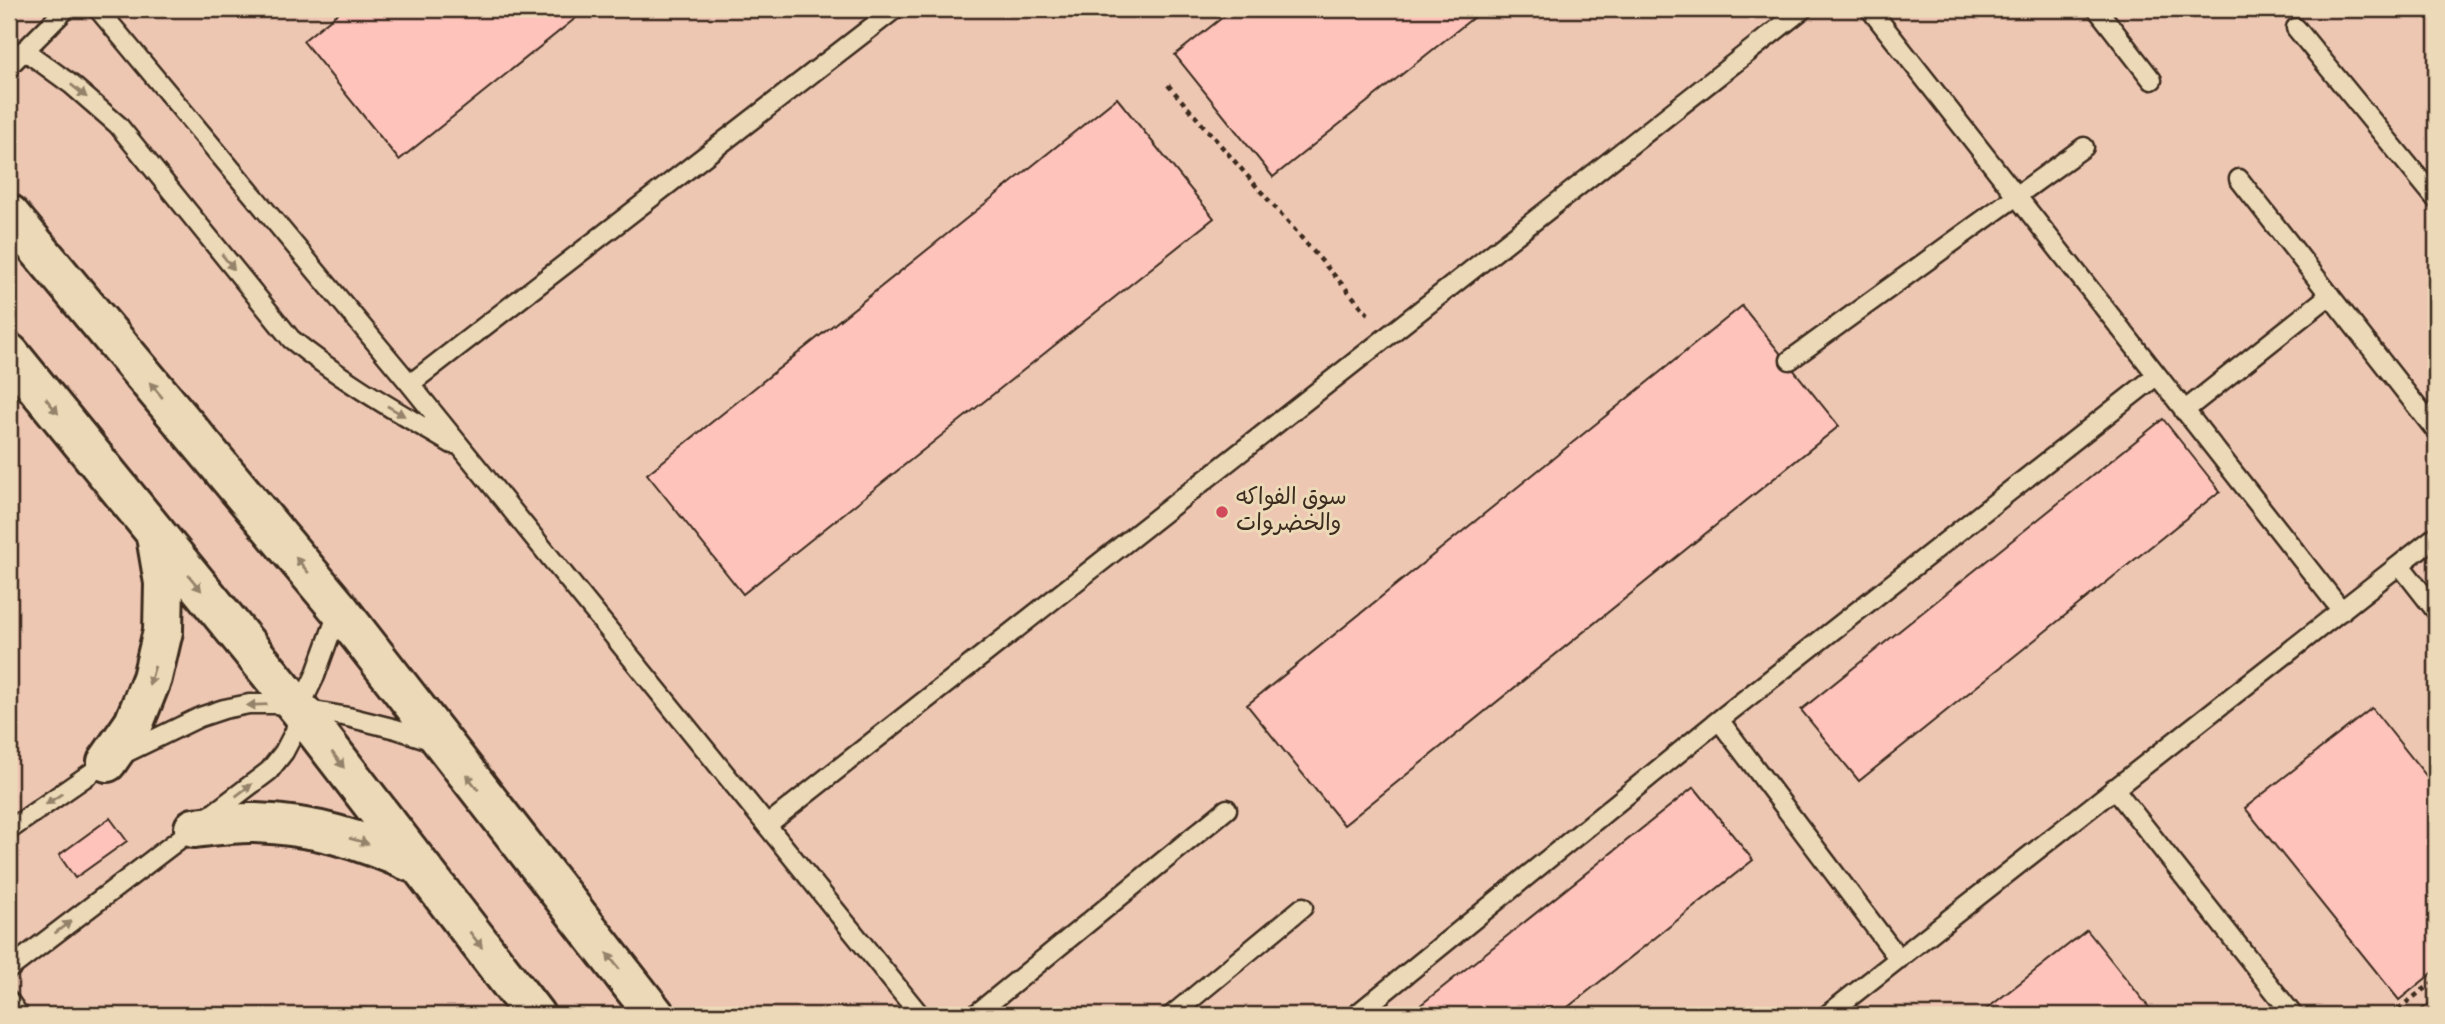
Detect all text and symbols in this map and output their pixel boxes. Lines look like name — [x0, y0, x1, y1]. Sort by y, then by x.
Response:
one-way arrow — [69, 83, 87, 98]
one-way arrow — [220, 252, 235, 270]
one-way arrow — [149, 382, 164, 399]
one-way arrow — [44, 397, 59, 415]
one-way arrow — [386, 405, 405, 417]
place label: سوق الفواكه والخضروات — [1236, 483, 1347, 542]
marker: سوق الفواكه والخضروات — [1214, 504, 1230, 520]
one-way arrow — [295, 556, 310, 573]
one-way arrow — [187, 574, 202, 591]
one-way arrow — [147, 665, 157, 686]
one-way arrow — [246, 699, 268, 710]
one-way arrow — [330, 751, 344, 769]
one-way arrow — [465, 774, 480, 792]
one-way arrow — [235, 783, 254, 797]
one-way arrow — [44, 792, 63, 805]
one-way arrow — [348, 836, 369, 846]
one-way arrow — [54, 921, 72, 935]
one-way arrow — [469, 931, 484, 949]
one-way arrow — [605, 953, 620, 971]

